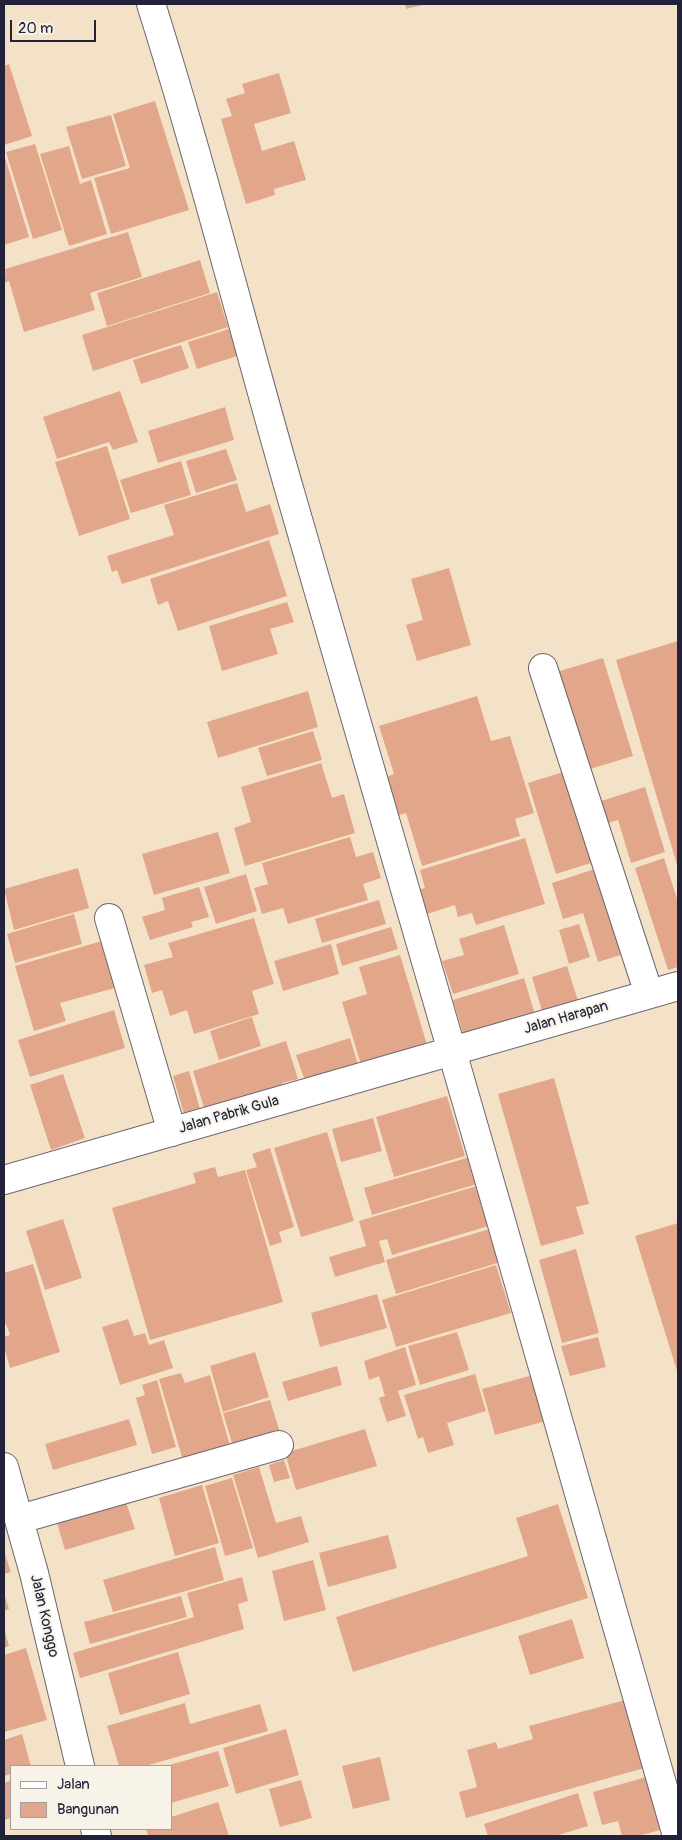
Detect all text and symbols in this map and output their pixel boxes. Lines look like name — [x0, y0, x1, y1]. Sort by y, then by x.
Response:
scale bar — [12, 10, 99, 42]
text: 20 m — [18, 19, 53, 38]
street label: Jalan Harapan — [522, 997, 610, 1039]
street label: Jalan Pabrik Gula — [177, 1092, 281, 1138]
street label: Jalan Konggo — [26, 1573, 62, 1659]
legend — [10, 1765, 172, 1830]
text: Jalan — [57, 1775, 90, 1794]
text: Bangunan — [57, 1800, 119, 1819]

